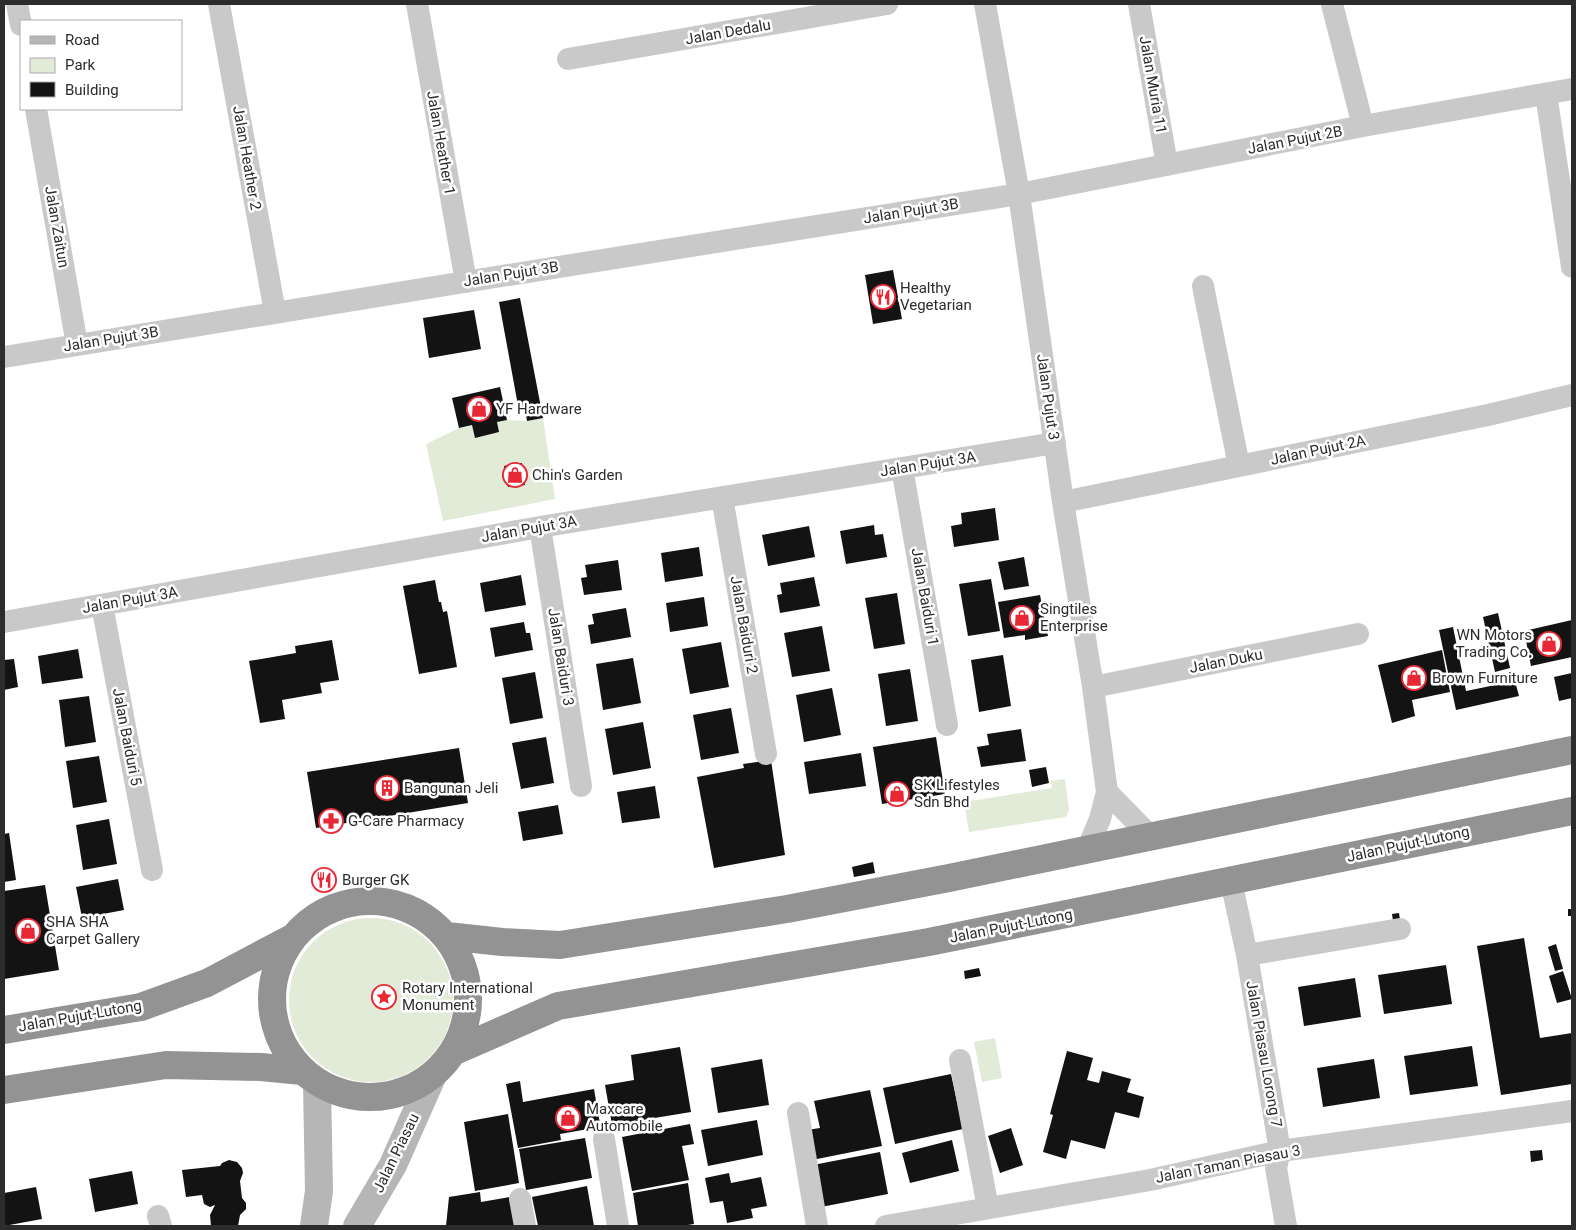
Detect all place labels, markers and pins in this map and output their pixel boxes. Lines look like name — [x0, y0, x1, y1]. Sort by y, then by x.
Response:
place label: Healthy Vegetarian — [900, 279, 972, 314]
restaurant icon: Healthy Vegetarian — [870, 284, 896, 310]
shop icon: YF Hardware — [466, 396, 492, 422]
place label: YF Hardware — [496, 400, 582, 418]
shop icon: Chin's Garden — [502, 462, 528, 488]
place label: Chin's Garden — [532, 466, 623, 484]
place label: Singtiles Enterprise — [1040, 600, 1108, 635]
shop icon: Singtiles Enterprise — [1009, 605, 1035, 631]
place label: WN Motors Trading Co. — [1456, 626, 1532, 661]
shop icon: WN Motors Trading Co. — [1536, 631, 1562, 657]
shop icon: Brown Furniture — [1401, 665, 1427, 691]
place label: Brown Furniture — [1432, 669, 1538, 687]
building icon: Bangunan Jeli — [374, 775, 400, 801]
place label: SK Lifestyles Sdn Bhd — [914, 776, 1000, 811]
place label: Bangunan Jeli — [404, 779, 498, 797]
shop icon: SK Lifestyles Sdn Bhd — [884, 781, 910, 807]
pharmacy icon: G-Care Pharmacy — [318, 808, 344, 834]
place label: G-Care Pharmacy — [348, 812, 464, 830]
restaurant icon: Burger GK — [311, 867, 337, 893]
place label: Burger GK — [342, 871, 410, 889]
place label: SHA SHA Carpet Gallery — [46, 913, 140, 948]
shop icon: SHA SHA Carpet Gallery — [15, 918, 41, 944]
place label: Rotary International Monument — [402, 979, 533, 1014]
place icon: Rotary International Monument — [371, 984, 397, 1010]
place label: Maxcare Automobile — [586, 1100, 663, 1135]
shop icon: Maxcare Automobile — [555, 1105, 581, 1131]

